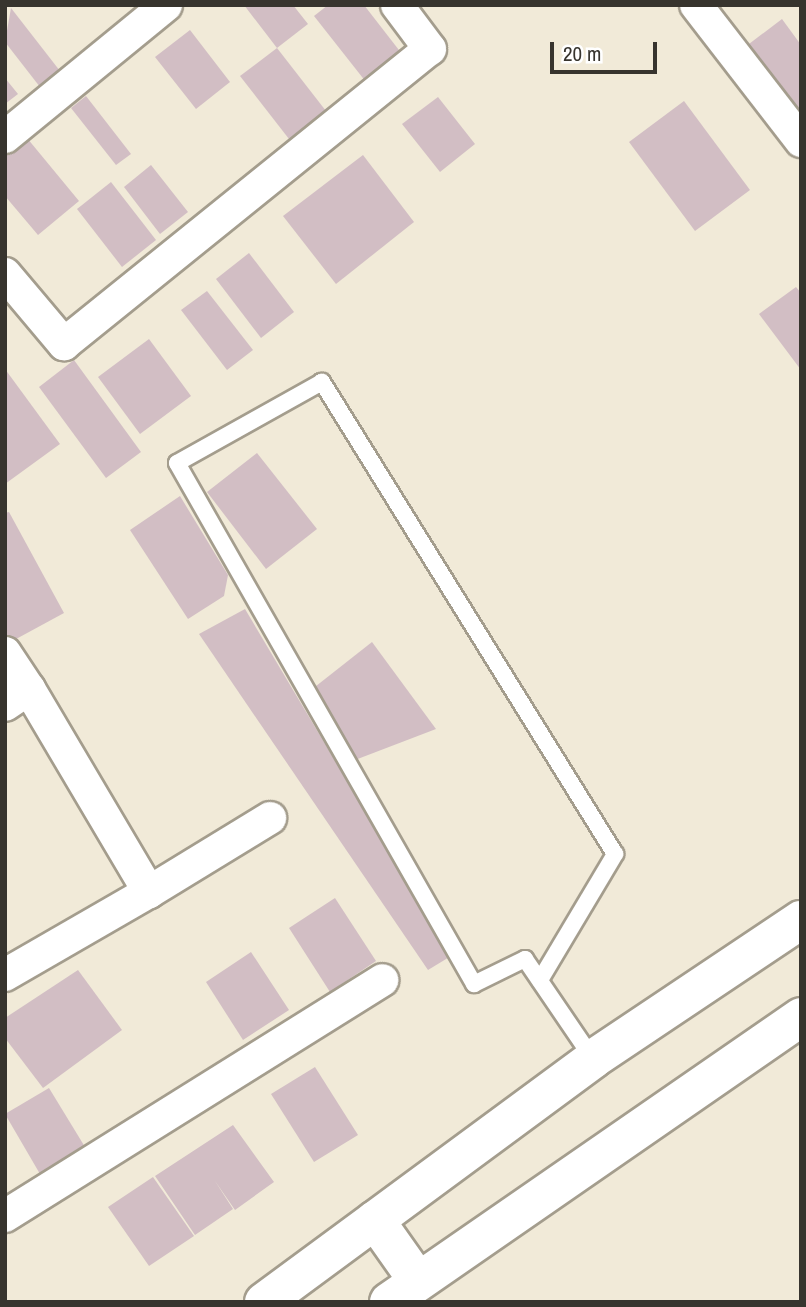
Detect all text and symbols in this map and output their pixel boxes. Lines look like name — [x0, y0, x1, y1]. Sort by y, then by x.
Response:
scale bar — [554, 28, 661, 72]
text: 20 m — [563, 39, 601, 68]

